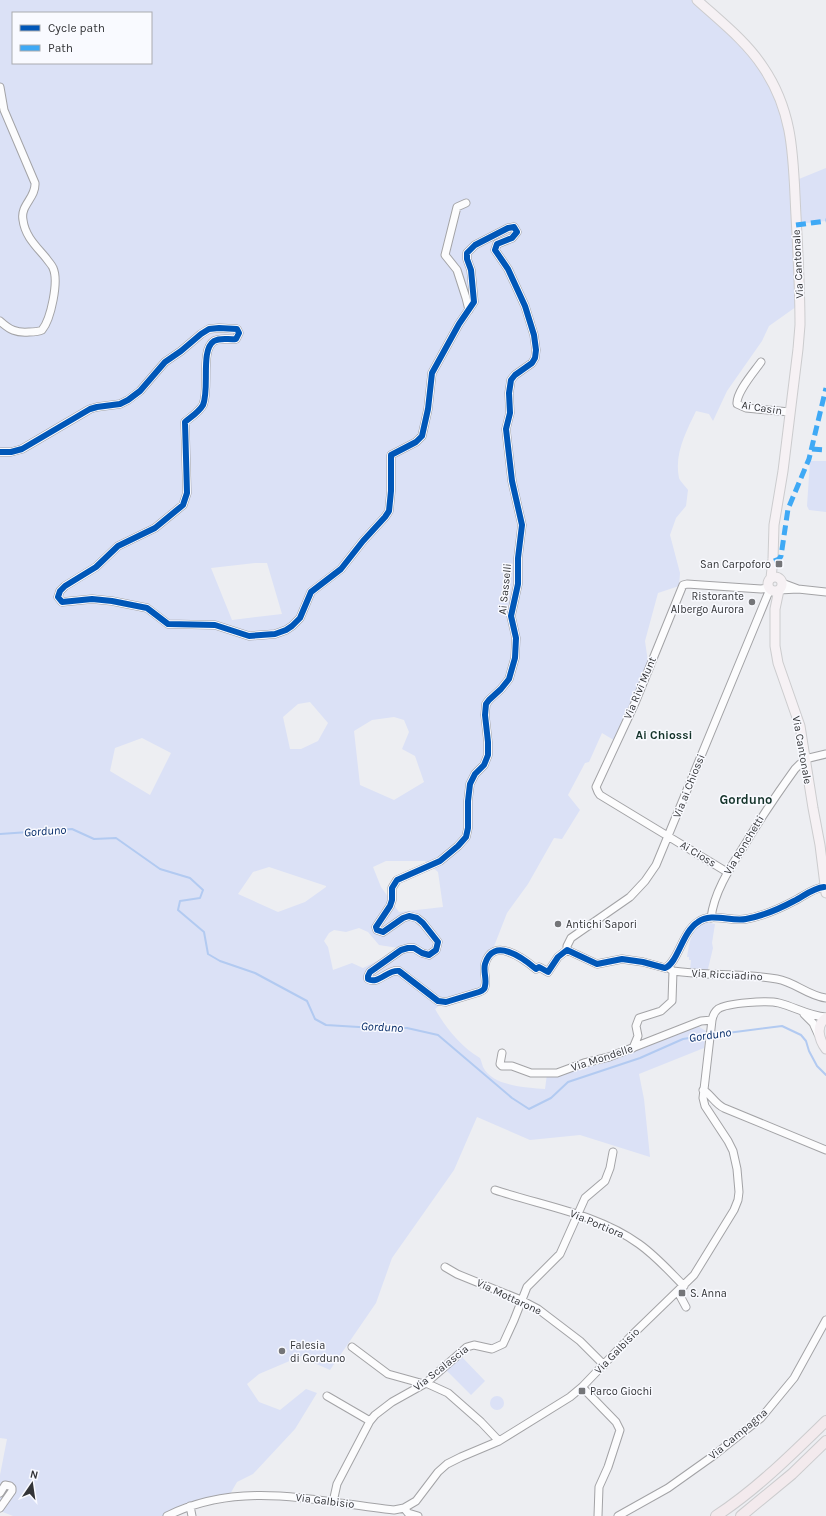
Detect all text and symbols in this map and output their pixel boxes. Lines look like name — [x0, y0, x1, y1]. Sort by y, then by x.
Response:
legend — [12, 12, 152, 64]
text: Cycle path — [48, 21, 105, 35]
text: Path — [48, 41, 73, 55]
street label: Via Cantonale — [790, 229, 806, 299]
street label: Ai Casin — [741, 398, 783, 418]
place label: San Carpoforo — [700, 558, 771, 571]
marker: San Carpoforo — [774, 559, 784, 569]
street label: Ai Sasselli — [496, 563, 514, 615]
place label: Ristorante Albergo Aurora — [671, 590, 744, 616]
marker: Ristorante Albergo Aurora — [747, 597, 757, 607]
street label: Via Rivi Munt — [621, 655, 659, 721]
street label: Via Cantonale — [790, 715, 814, 786]
district label: Ai Chiossi — [636, 728, 692, 742]
street label: Via ai Chiossi — [670, 752, 708, 820]
district label: Gorduno — [720, 792, 772, 807]
street label: Via Ronchetti — [721, 813, 767, 877]
water label: Gorduno — [23, 823, 67, 839]
street label: Ai Cioss — [678, 838, 719, 870]
place label: Antichi Sapori — [566, 918, 637, 931]
marker: Antichi Sapori — [553, 919, 563, 929]
street label: Via Ricciadino — [691, 967, 763, 983]
water label: Gorduno — [360, 1019, 404, 1035]
water label: Gorduno — [688, 1025, 732, 1045]
street label: Via Mondelle — [570, 1042, 635, 1074]
street label: Via Portiora — [568, 1207, 626, 1241]
street label: Via Mottarone — [474, 1276, 544, 1318]
place label: S. Anna — [690, 1287, 727, 1300]
marker: S. Anna — [677, 1288, 687, 1298]
street label: Via Galbisio — [592, 1325, 642, 1377]
place label: Falesia di Gorduno — [290, 1339, 345, 1365]
street label: Via Scalascia — [411, 1342, 471, 1394]
marker: Falesia di Gorduno — [277, 1346, 287, 1356]
place label: Parco Giochi — [590, 1385, 652, 1398]
marker: Parco Giochi — [577, 1386, 587, 1396]
street label: Via Campagna — [706, 1406, 770, 1462]
north arrow — [12, 1464, 52, 1504]
text: N — [29, 1468, 39, 1482]
street label: Via Galbisio — [295, 1491, 355, 1511]

